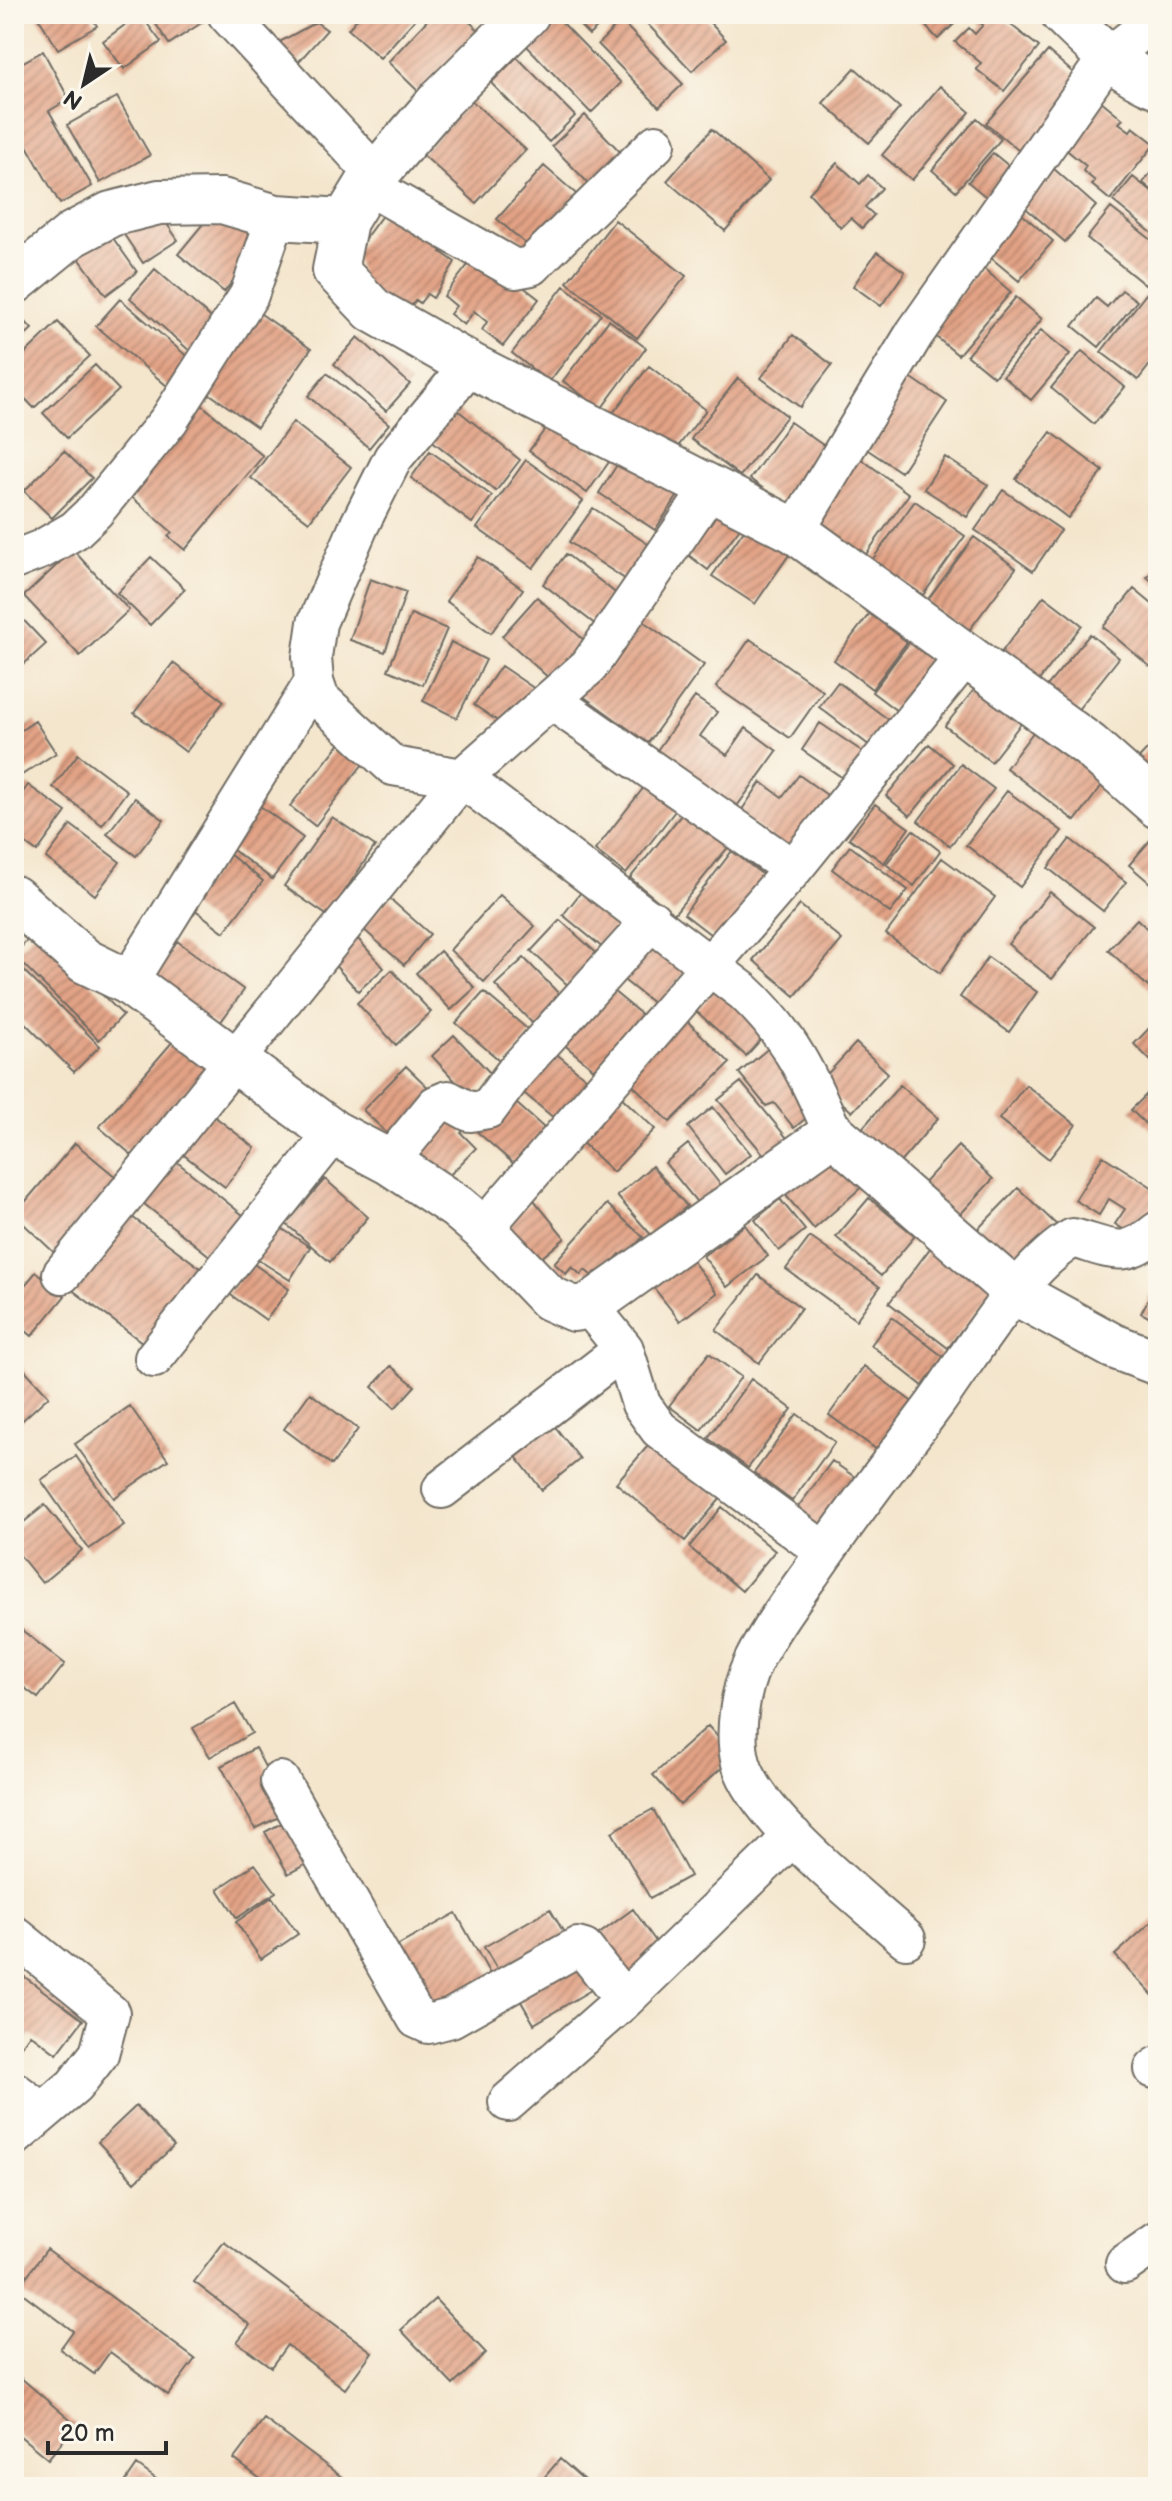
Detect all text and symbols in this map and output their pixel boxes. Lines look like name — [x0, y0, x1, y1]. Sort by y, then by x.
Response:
north arrow — [44, 44, 124, 124]
text: N — [59, 83, 88, 115]
scale bar — [48, 2405, 166, 2455]
text: 20 m — [60, 2419, 115, 2448]

